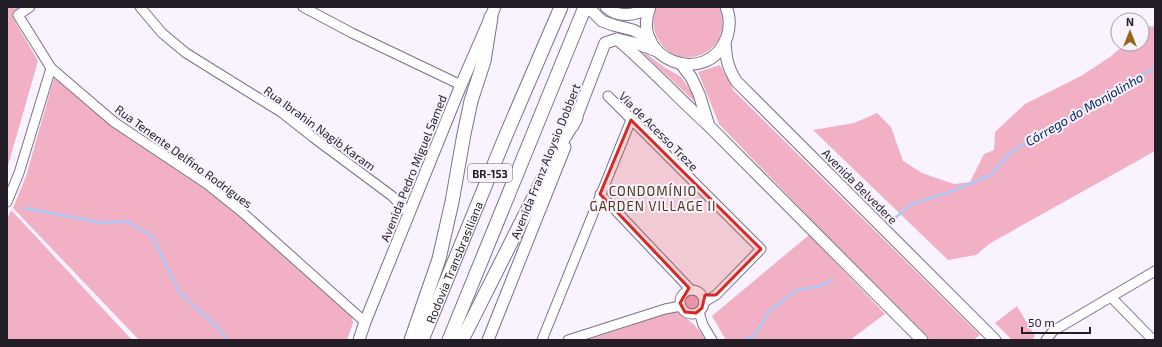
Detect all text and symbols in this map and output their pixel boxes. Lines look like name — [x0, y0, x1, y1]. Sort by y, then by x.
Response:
north arrow — [1110, 12, 1150, 52]
text: N — [1126, 15, 1134, 28]
water label: Córrego do Monjolinho — [1022, 69, 1146, 149]
street label: Avenida Franz Aloysio Dobbert — [507, 81, 583, 241]
street label: Rua Ibrahin Nagib Karam — [262, 83, 378, 173]
street label: Via de Acesso Treze — [617, 89, 701, 173]
street label: Avenida Pedro Miguel Samed — [377, 93, 449, 243]
street label: Rua Tenente Delfino Rodrigues — [113, 102, 255, 210]
street label: Avenida Belvedere — [820, 146, 900, 226]
road number: BR-153 — [468, 164, 512, 182]
district label: CONDOMÍNIO GARDEN VILLAGE II — [590, 182, 716, 214]
street label: Rodovia Transbrasiliana — [423, 199, 485, 325]
scale bar — [1022, 309, 1090, 335]
text: 50 m — [1028, 315, 1055, 329]

